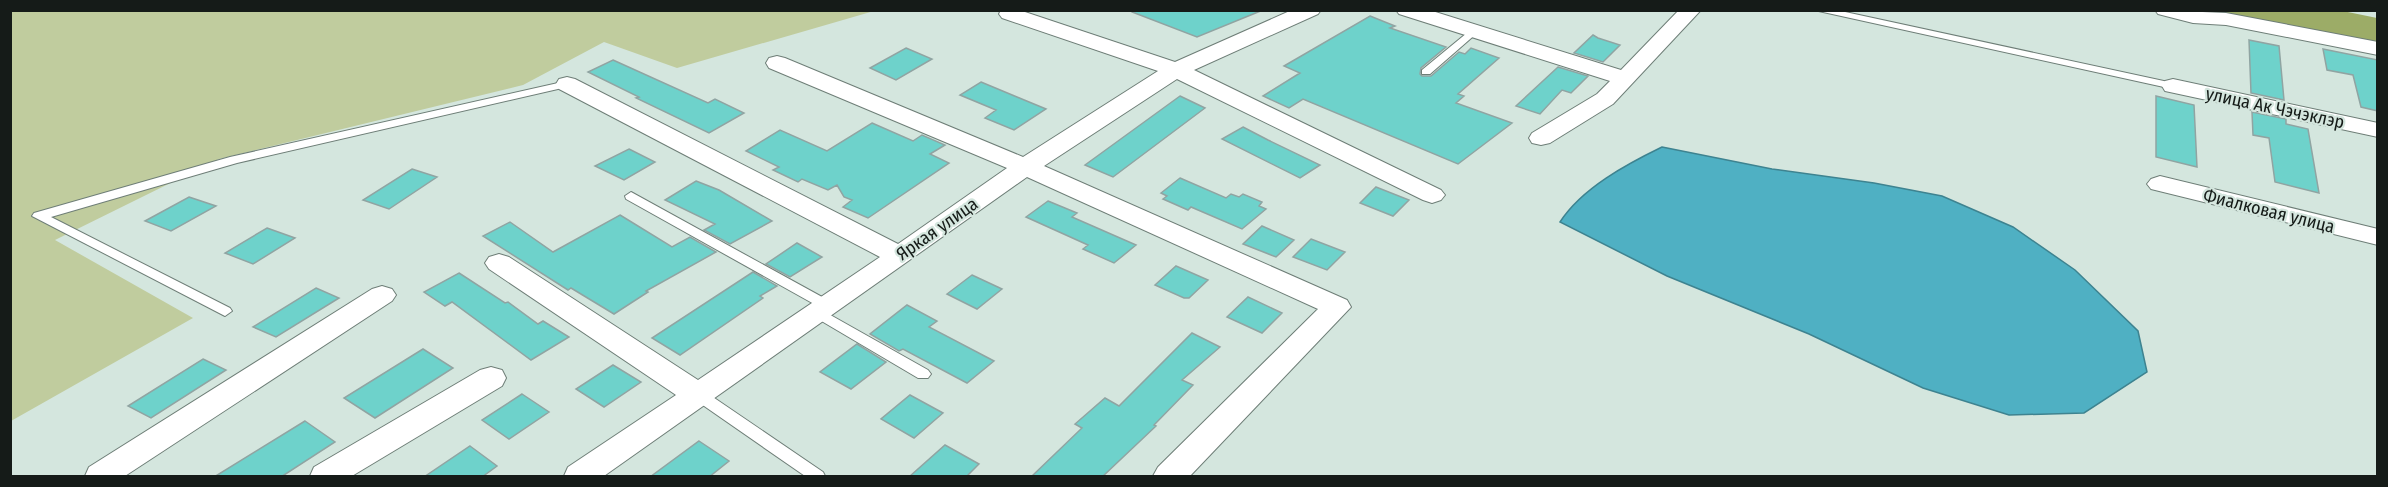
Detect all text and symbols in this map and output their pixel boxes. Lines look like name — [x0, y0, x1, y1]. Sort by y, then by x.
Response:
street label: улица Ак Чэчэклэр — [2204, 83, 2346, 133]
street label: Фиалковая улица — [2201, 184, 2337, 238]
street label: Яркая улица — [892, 193, 982, 265]

